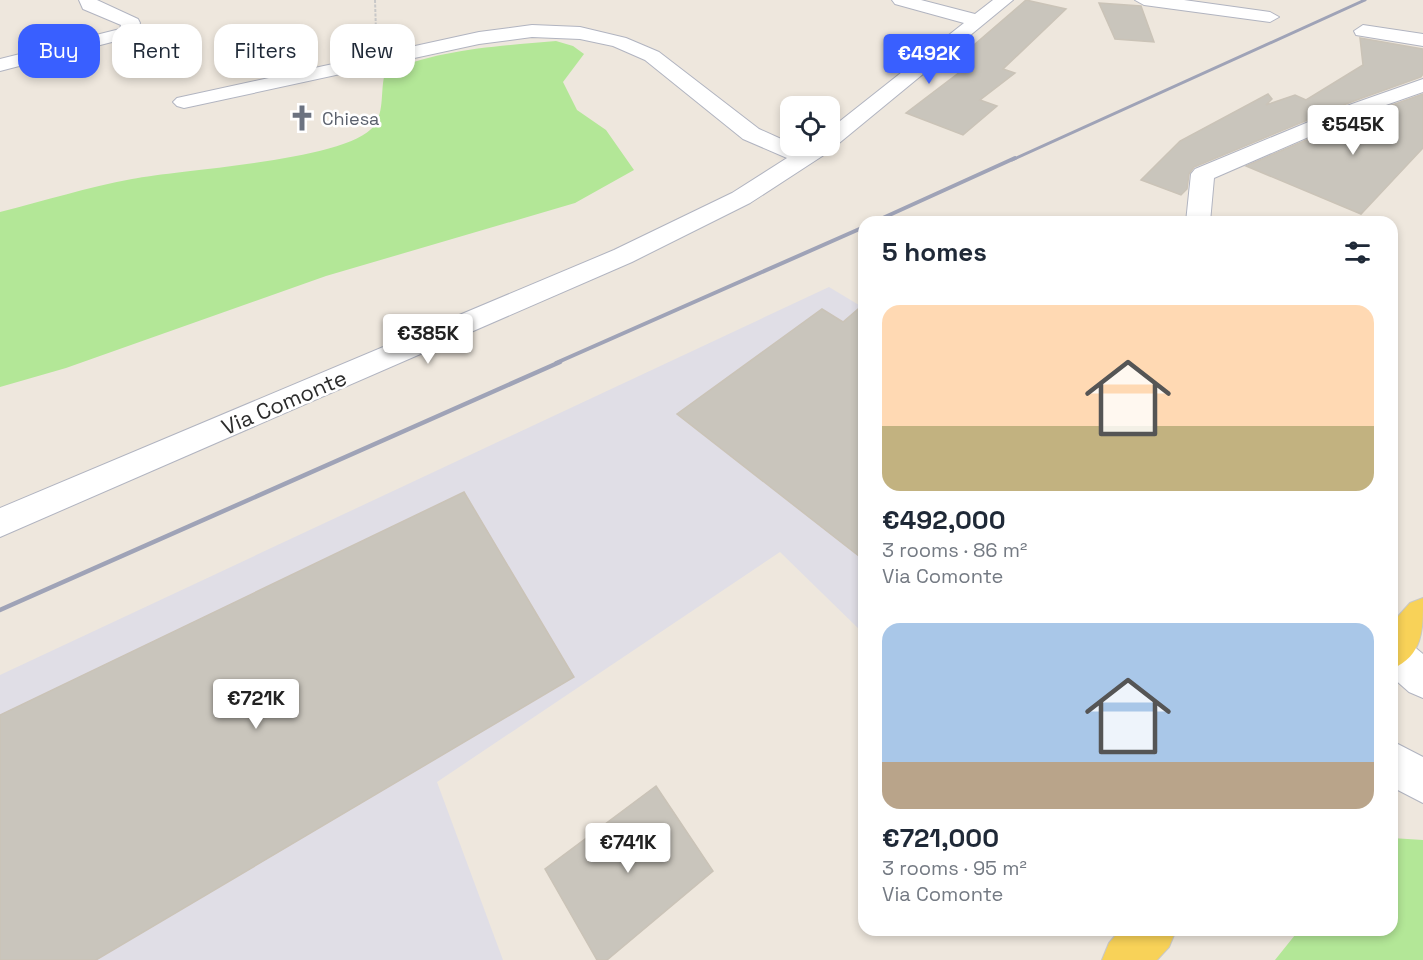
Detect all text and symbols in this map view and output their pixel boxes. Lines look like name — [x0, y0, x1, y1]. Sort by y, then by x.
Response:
chip: Buy — [18, 24, 100, 78]
chip: Rent — [112, 24, 202, 78]
chip: Filters — [214, 24, 318, 78]
chip: New — [330, 24, 415, 78]
pin: €492K — [887, 34, 971, 85]
text: €492K — [897, 40, 961, 66]
map controls — [780, 96, 840, 156]
button: locate — [780, 96, 840, 156]
church icon: Chiesa — [287, 103, 317, 133]
pin: €545K — [1311, 105, 1395, 156]
place label: Chiesa — [322, 107, 379, 130]
text: €545K — [1322, 111, 1384, 137]
text: 5 homes — [882, 235, 987, 269]
icon: filters — [1341, 236, 1374, 269]
pin: €385K — [386, 314, 470, 365]
text: €385K — [397, 320, 459, 346]
icon: home — [1074, 344, 1182, 452]
street label: Via Comonte — [217, 363, 351, 441]
text: €492,000 — [882, 503, 1006, 537]
text: 3 rooms · 86 m² — [882, 537, 1027, 563]
text: Via Comonte — [882, 563, 1003, 589]
icon: home — [1074, 662, 1182, 770]
pin: €721K — [214, 679, 298, 730]
text: €721K — [227, 685, 285, 711]
text: €721,000 — [882, 821, 999, 855]
pin: €741K — [586, 823, 670, 874]
text: €741K — [599, 829, 657, 855]
text: 3 rooms · 95 m² — [882, 855, 1027, 881]
text: Via Comonte — [882, 881, 1003, 907]

